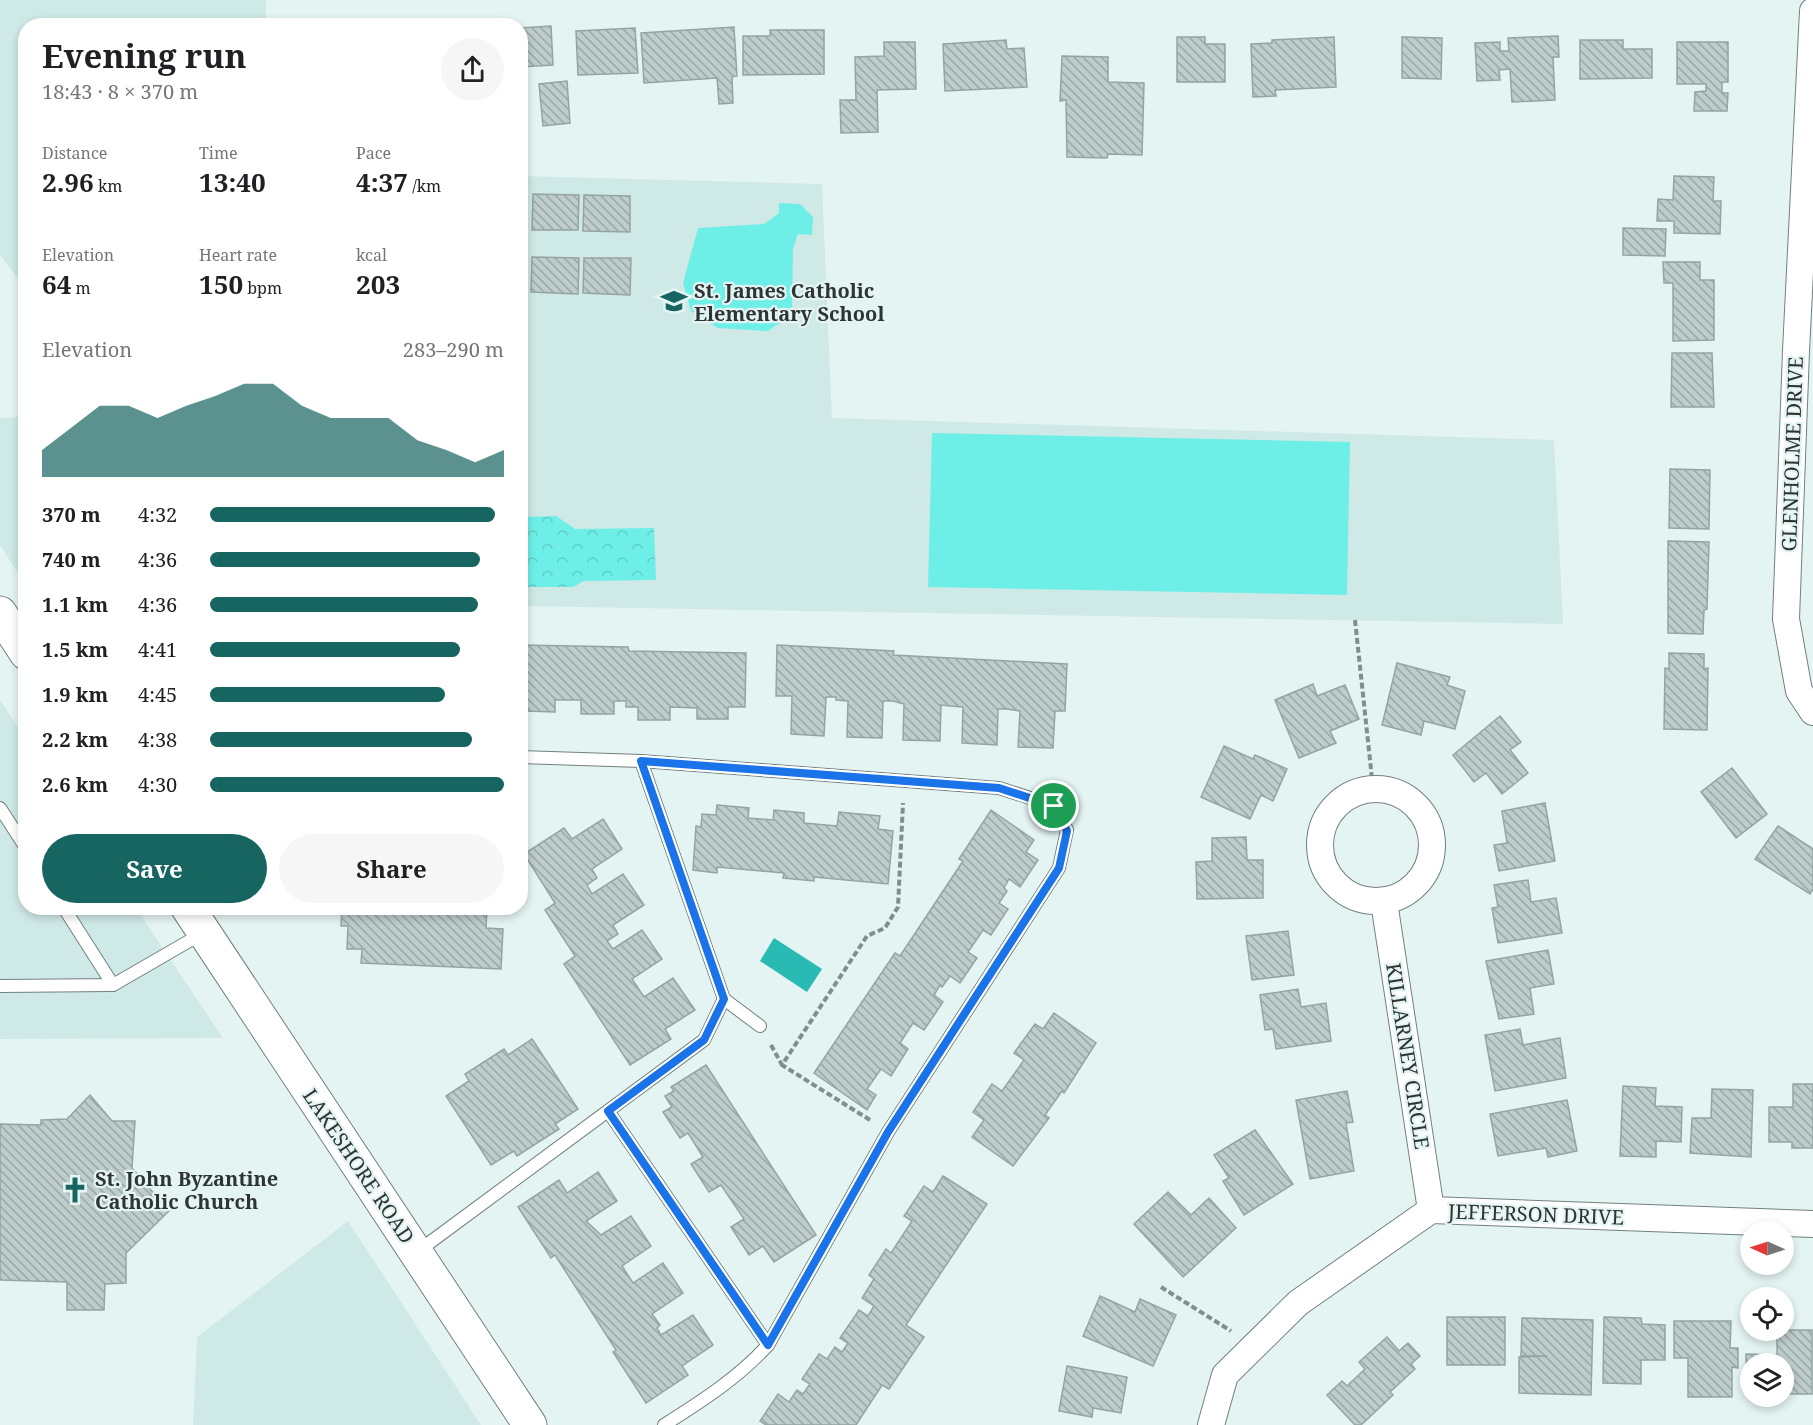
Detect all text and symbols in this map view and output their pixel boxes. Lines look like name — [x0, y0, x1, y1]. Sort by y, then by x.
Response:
text: Evening run — [42, 33, 246, 78]
button: share — [441, 38, 504, 101]
text: 18:43 · 8 × 370 m — [42, 78, 198, 105]
text: Distance — [42, 142, 107, 164]
text: Time — [199, 142, 238, 164]
text: Pace — [356, 142, 391, 164]
text: 2.96 — [42, 164, 94, 200]
text: 13:40 — [199, 164, 266, 200]
text: 4:37 — [356, 164, 408, 200]
text: km — [94, 175, 122, 197]
text: /km — [408, 175, 441, 197]
text: Elevation — [42, 244, 114, 266]
text: Heart rate — [199, 244, 277, 266]
text: kcal — [356, 244, 387, 266]
text: 64 — [42, 266, 71, 302]
text: 150 — [199, 266, 243, 302]
text: 203 — [356, 266, 400, 302]
text: m — [71, 277, 91, 299]
text: bpm — [243, 277, 282, 299]
place label: St. James Catholic Elementary School — [694, 277, 884, 327]
school or university icon: St. James Catholic Elementary School — [659, 286, 689, 316]
text: Elevation — [42, 336, 132, 363]
text: 283–290 m — [403, 336, 504, 363]
street label: GLENHOLME DRIVE — [1775, 356, 1809, 552]
text: 370 m — [42, 501, 101, 528]
text: 4:32 — [138, 501, 177, 528]
text: 740 m — [42, 546, 101, 573]
text: 4:36 — [138, 546, 177, 573]
text: 1.1 km — [42, 591, 108, 618]
text: 4:36 — [138, 591, 177, 618]
text: 1.5 km — [42, 636, 108, 663]
text: 4:41 — [138, 636, 177, 663]
text: 1.9 km — [42, 681, 108, 708]
text: 4:45 — [138, 681, 177, 708]
text: 2.2 km — [42, 726, 108, 753]
text: 4:38 — [138, 726, 177, 753]
text: 2.6 km — [42, 771, 108, 798]
text: 4:30 — [138, 771, 177, 798]
pin — [1028, 780, 1079, 831]
icon: arrive — [1037, 789, 1070, 822]
button: Save — [42, 834, 267, 903]
button: Share — [279, 834, 504, 903]
street label: KILLARNEY CIRCLE — [1380, 961, 1436, 1151]
street label: LAKESHORE ROAD — [297, 1083, 421, 1249]
place label: St. John Byzantine Catholic Church — [95, 1165, 278, 1215]
church icon: St. John Byzantine Catholic Church — [60, 1175, 90, 1205]
street label: JEFFERSON DRIVE — [1447, 1197, 1624, 1231]
north arrow — [1740, 1221, 1794, 1275]
map controls — [1740, 1221, 1794, 1407]
button: locate — [1740, 1287, 1794, 1341]
button: layers — [1740, 1353, 1794, 1407]

